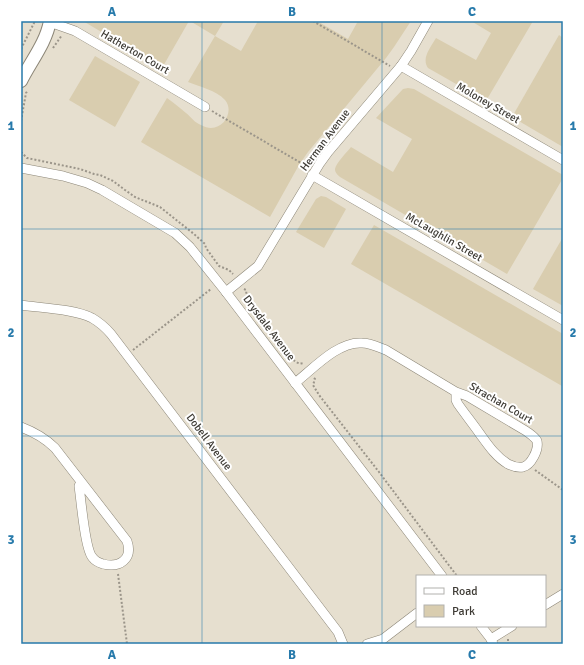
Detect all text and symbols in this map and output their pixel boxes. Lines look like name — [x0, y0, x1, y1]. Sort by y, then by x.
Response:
text: A — [108, 4, 117, 20]
text: B — [288, 4, 296, 20]
text: C — [468, 4, 476, 20]
street label: Hatherton Court — [98, 27, 172, 77]
street label: Moloney Street — [454, 80, 522, 126]
street label: Herman Avenue — [297, 106, 353, 174]
text: 1 — [7, 118, 15, 134]
text: 1 — [569, 118, 577, 134]
street label: McLaughlin Street — [403, 210, 485, 264]
street label: Drysdale Avenue — [240, 293, 298, 363]
text: 2 — [7, 325, 15, 341]
text: 2 — [569, 325, 577, 341]
street label: Strachan Court — [467, 380, 535, 426]
street label: Dobell Avenue — [184, 411, 234, 473]
text: 3 — [7, 532, 15, 548]
text: 3 — [569, 532, 577, 548]
legend — [416, 575, 546, 627]
text: Road — [452, 584, 478, 599]
text: Park — [452, 604, 475, 619]
text: A — [108, 647, 117, 663]
text: B — [288, 647, 296, 663]
text: C — [468, 647, 476, 663]

